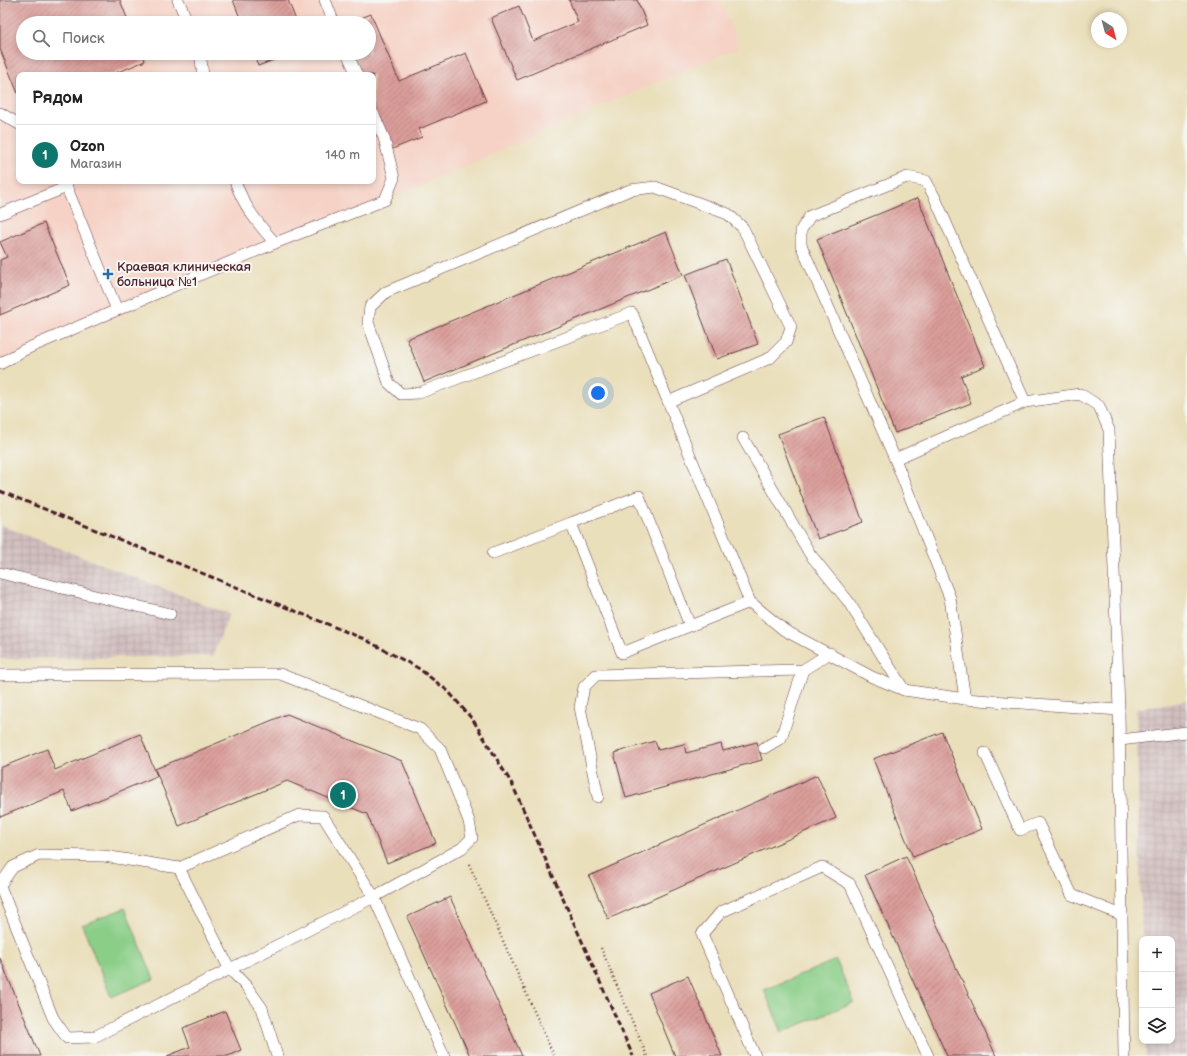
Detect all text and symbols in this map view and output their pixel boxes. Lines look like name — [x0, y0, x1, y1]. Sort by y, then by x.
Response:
north arrow — [1091, 12, 1127, 48]
search box — [16, 16, 376, 60]
icon: search — [30, 27, 52, 49]
text: Поиск — [62, 29, 105, 48]
text: Рядом — [32, 88, 83, 108]
text: Ozon — [70, 137, 105, 156]
text: 1 — [42, 147, 48, 163]
text: 140 m — [325, 147, 360, 163]
text: Магазин — [70, 156, 122, 172]
place label: Краевая клиническая больница №1 — [117, 259, 251, 290]
marker: Краевая клиническая больница №1 — [102, 268, 114, 280]
your location — [588, 383, 608, 403]
pin: 1 — [330, 780, 356, 810]
map controls — [1139, 936, 1175, 1044]
button: + — [1139, 936, 1175, 972]
button: − — [1139, 972, 1175, 1008]
button: layers — [1139, 1008, 1175, 1044]

